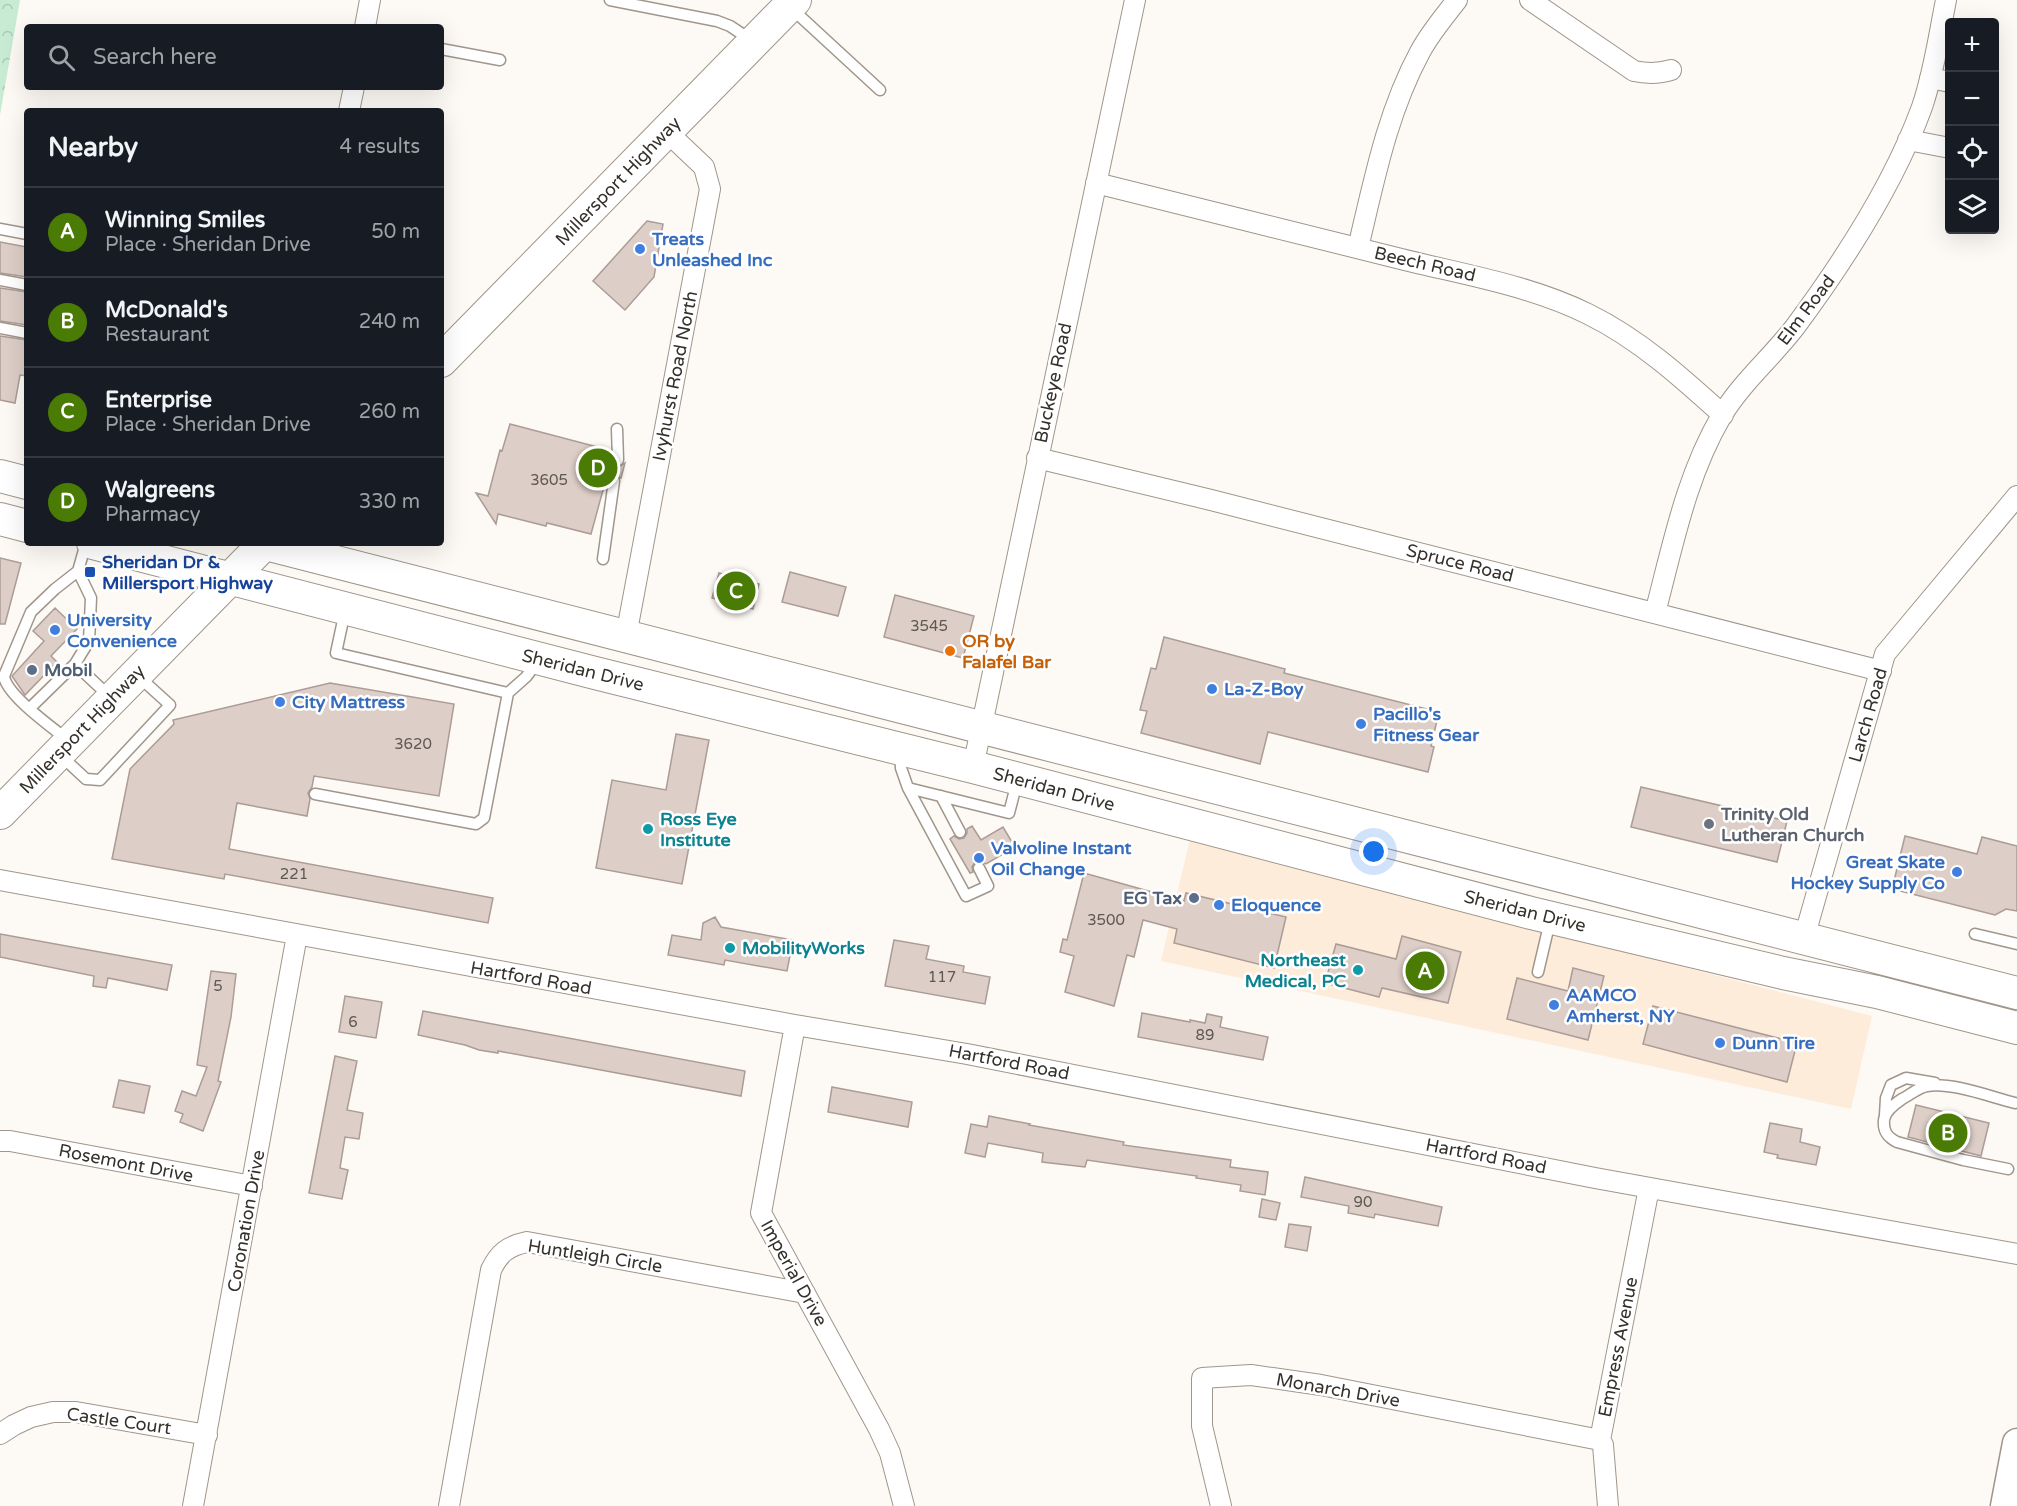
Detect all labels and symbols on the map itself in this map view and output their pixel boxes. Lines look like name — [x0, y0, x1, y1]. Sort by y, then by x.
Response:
street label: Millersport Highway — [551, 112, 686, 250]
place label: Treats Unleashed Inc — [651, 228, 773, 271]
marker: Treats Unleashed Inc — [633, 242, 647, 256]
street label: Beech Road — [1372, 242, 1478, 286]
street label: Elm Road — [1772, 270, 1840, 350]
street label: Ivyhurst Road North — [648, 289, 702, 463]
street label: Buckeye Road — [1030, 321, 1076, 445]
pin: D — [578, 446, 618, 490]
house number: 3605 — [530, 471, 568, 489]
street label: Spruce Road — [1404, 539, 1516, 587]
place label: Sheridan Dr & Millersport Highway — [102, 551, 273, 594]
marker: Sheridan Dr & Millersport Highway — [83, 565, 97, 579]
pin: C — [716, 568, 756, 614]
place label: University Convenience — [67, 609, 177, 652]
house number: 3545 — [910, 617, 948, 635]
marker: University Convenience — [48, 623, 62, 637]
place label: OR by Falafel Bar — [962, 630, 1052, 673]
street label: Sheridan Drive — [520, 644, 646, 696]
marker: OR by Falafel Bar — [943, 644, 957, 658]
place label: Mobil — [44, 659, 92, 681]
street label: Millersport Highway — [15, 660, 150, 798]
marker: Mobil — [25, 663, 39, 677]
street label: Larch Road — [1844, 665, 1892, 765]
place label: La-Z-Boy — [1224, 678, 1304, 700]
marker: La-Z-Boy — [1205, 682, 1219, 696]
place label: City Mattress — [292, 691, 406, 713]
marker: City Mattress — [273, 695, 287, 709]
place label: Pacillo's Fitness Gear — [1373, 703, 1480, 746]
marker: Pacillo's Fitness Gear — [1354, 717, 1368, 731]
house number: 3620 — [394, 735, 432, 753]
street label: Sheridan Drive — [991, 762, 1117, 816]
place label: Trinity Old Lutheran Church — [1720, 803, 1865, 846]
place label: Ross Eye Institute — [660, 808, 737, 851]
marker: Trinity Old Lutheran Church — [1702, 817, 1716, 831]
marker: Ross Eye Institute — [641, 822, 655, 836]
place label: Valvoline Instant Oil Change — [991, 837, 1131, 880]
your location — [1359, 837, 1388, 866]
marker: Valvoline Instant Oil Change — [972, 851, 986, 865]
place label: Great Skate Hockey Supply Co — [1790, 851, 1945, 894]
house number: 221 — [280, 865, 308, 883]
marker: Great Skate Hockey Supply Co — [1950, 865, 1964, 879]
street label: Sheridan Drive — [1462, 885, 1588, 937]
place label: EG Tax — [1123, 887, 1182, 909]
marker: EG Tax — [1187, 891, 1201, 905]
place label: Eloquence — [1231, 894, 1321, 916]
marker: Eloquence — [1212, 898, 1226, 912]
house number: 3500 — [1087, 911, 1125, 929]
place label: MobilityWorks — [742, 937, 865, 959]
marker: MobilityWorks — [723, 941, 737, 955]
pin: A — [1406, 948, 1444, 994]
place label: Northeast Medical, PC — [1245, 949, 1346, 992]
street label: Hartford Road — [469, 957, 593, 999]
marker: Northeast Medical, PC — [1351, 963, 1365, 977]
house number: 117 — [928, 968, 956, 986]
house number: 5 — [213, 977, 223, 995]
place label: AAMCO Amherst, NY — [1566, 984, 1675, 1027]
marker: AAMCO Amherst, NY — [1547, 998, 1561, 1012]
house number: 6 — [348, 1013, 358, 1031]
house number: 89 — [1196, 1026, 1214, 1044]
place label: Dunn Tire — [1732, 1032, 1815, 1054]
marker: Dunn Tire — [1713, 1036, 1727, 1050]
street label: Hartford Road — [947, 1039, 1071, 1085]
pin: B — [1928, 1110, 1968, 1156]
street label: Hartford Road — [1424, 1133, 1548, 1179]
street label: Rosemont Drive — [57, 1139, 195, 1187]
street label: Coronation Drive — [223, 1148, 269, 1294]
house number: 90 — [1354, 1193, 1372, 1211]
street label: Imperial Drive — [756, 1216, 832, 1330]
street label: Huntleigh Circle — [526, 1234, 664, 1278]
street label: Empress Avenue — [1594, 1275, 1642, 1419]
street label: Monarch Drive — [1274, 1368, 1402, 1412]
street label: Castle Court — [65, 1403, 173, 1439]

